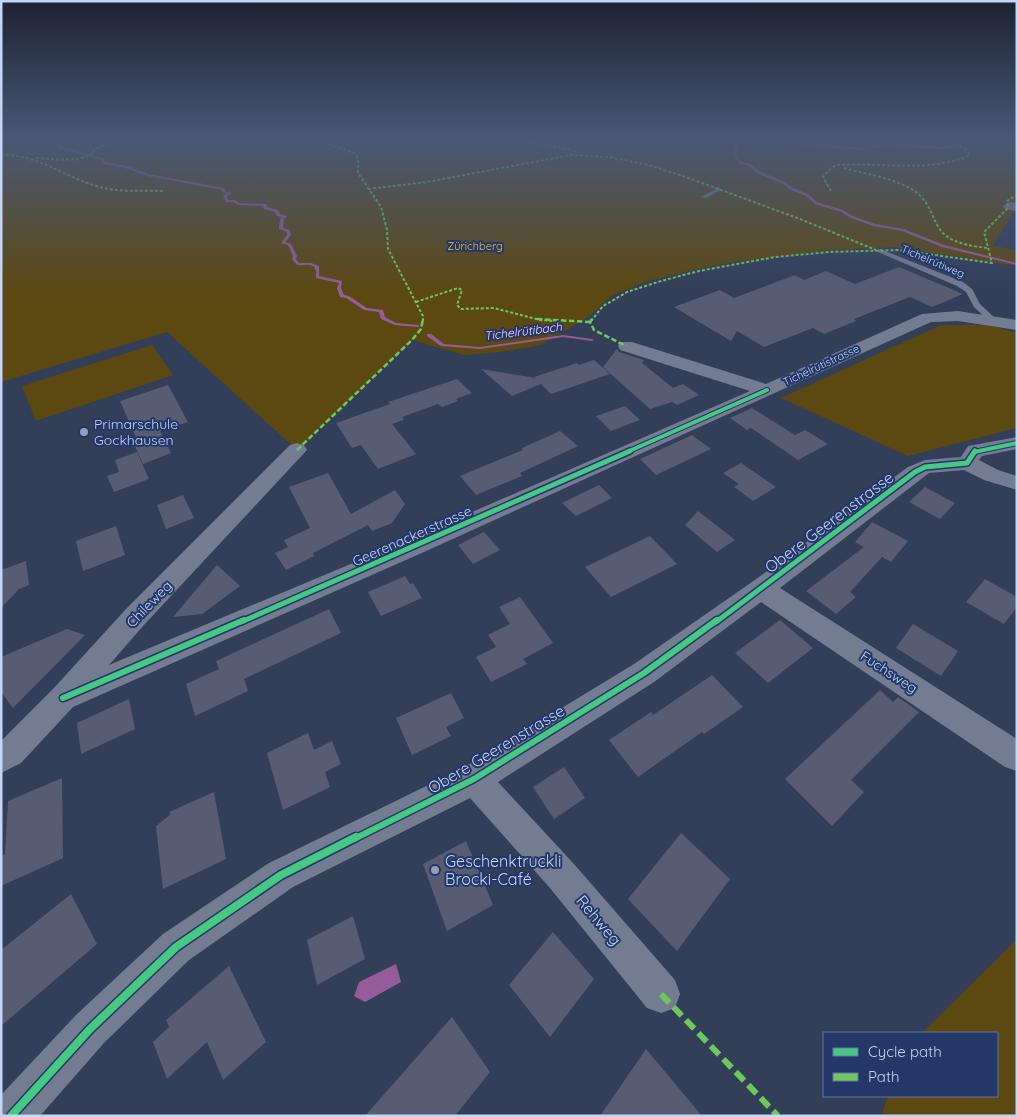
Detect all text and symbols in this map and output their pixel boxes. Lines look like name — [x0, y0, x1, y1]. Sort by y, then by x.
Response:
park label: Zürichberg — [447, 239, 503, 253]
street label: Tichelrütiweg — [899, 241, 967, 281]
water label: Tichelrütibach — [483, 319, 563, 343]
street label: Tichelrütistrasse — [781, 341, 861, 389]
place label: Primarschule Gockhausen — [94, 415, 178, 449]
marker: Primarschule Gockhausen — [78, 426, 90, 438]
street label: Obere Geerenstrasse — [761, 467, 897, 577]
street label: Geerenackerstrasse — [349, 502, 475, 570]
street label: Chileweg — [122, 577, 176, 631]
street label: Fuchsweg — [857, 647, 921, 697]
street label: Obere Geerenstrasse — [424, 700, 568, 798]
place label: Geschenktruckli Brocki-Café — [445, 851, 561, 889]
marker: Geschenktruckli Brocki-Café — [429, 864, 441, 876]
street label: Rehweg — [572, 891, 626, 949]
legend — [823, 1032, 998, 1097]
text: Cycle path — [868, 1042, 942, 1061]
text: Path — [868, 1067, 900, 1086]

